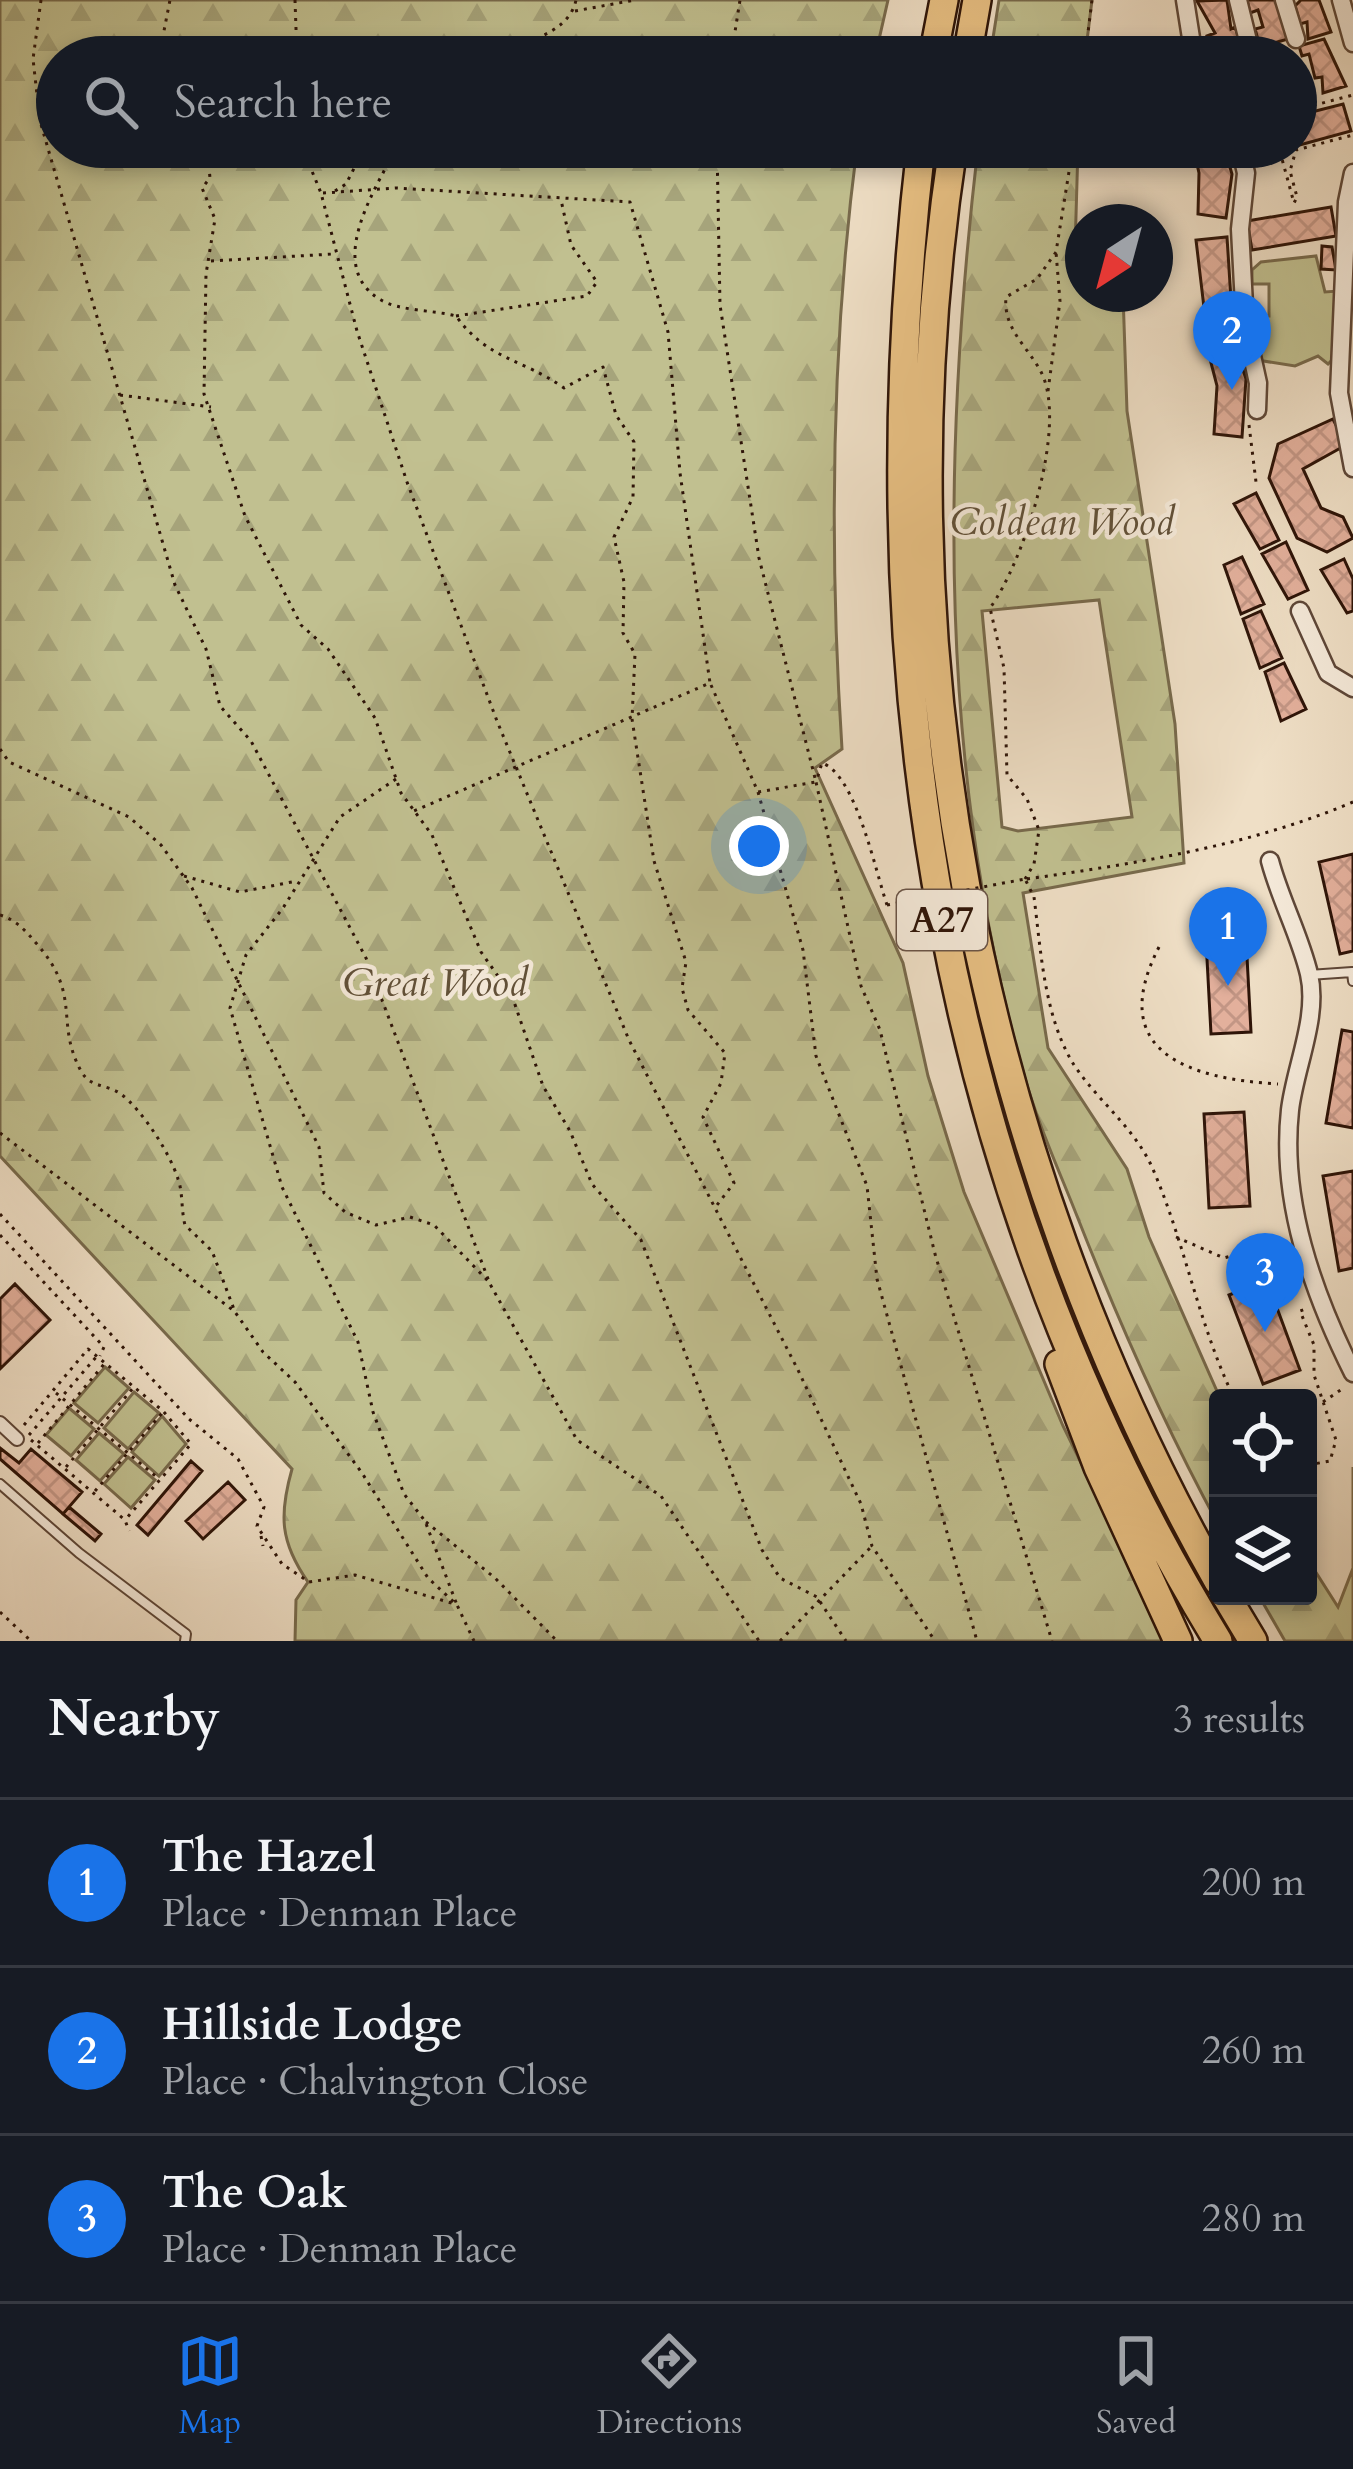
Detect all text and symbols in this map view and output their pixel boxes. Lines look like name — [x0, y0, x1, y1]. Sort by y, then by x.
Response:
search box — [36, 36, 1317, 168]
icon: search — [78, 69, 144, 135]
text: Search here — [174, 72, 392, 133]
north arrow — [1065, 204, 1173, 312]
pin: 2 — [1193, 291, 1271, 390]
park label: Coldean Wood — [950, 495, 1177, 548]
your location — [729, 816, 789, 876]
pin: 1 — [1189, 887, 1267, 986]
road number: A27 — [897, 890, 987, 950]
park label: Great Wood — [343, 956, 530, 1009]
pin: 3 — [1226, 1233, 1304, 1332]
map controls — [1209, 1389, 1317, 1605]
button: locate — [1209, 1389, 1317, 1497]
button: layers — [1209, 1497, 1317, 1605]
text: Nearby — [48, 1684, 220, 1754]
text: 3 results — [1173, 1693, 1305, 1746]
text: The Hazel — [162, 1826, 376, 1887]
text: 1 — [77, 1856, 97, 1909]
text: 200 m — [1202, 1856, 1305, 1909]
text: Place · Denman Place — [162, 1887, 518, 1940]
text: Hillside Lodge — [162, 1994, 463, 2055]
text: 2 — [77, 2024, 97, 2077]
text: 260 m — [1202, 2024, 1305, 2077]
text: Place · Chalvington Close — [162, 2055, 589, 2108]
text: The Oak — [162, 2162, 347, 2223]
text: 3 — [77, 2192, 97, 2245]
text: 280 m — [1202, 2192, 1305, 2245]
text: Place · Denman Place — [162, 2223, 518, 2276]
tab: Map — [177, 2328, 243, 2445]
tab: Directions — [597, 2328, 742, 2445]
tab: Saved — [1096, 2328, 1176, 2445]

